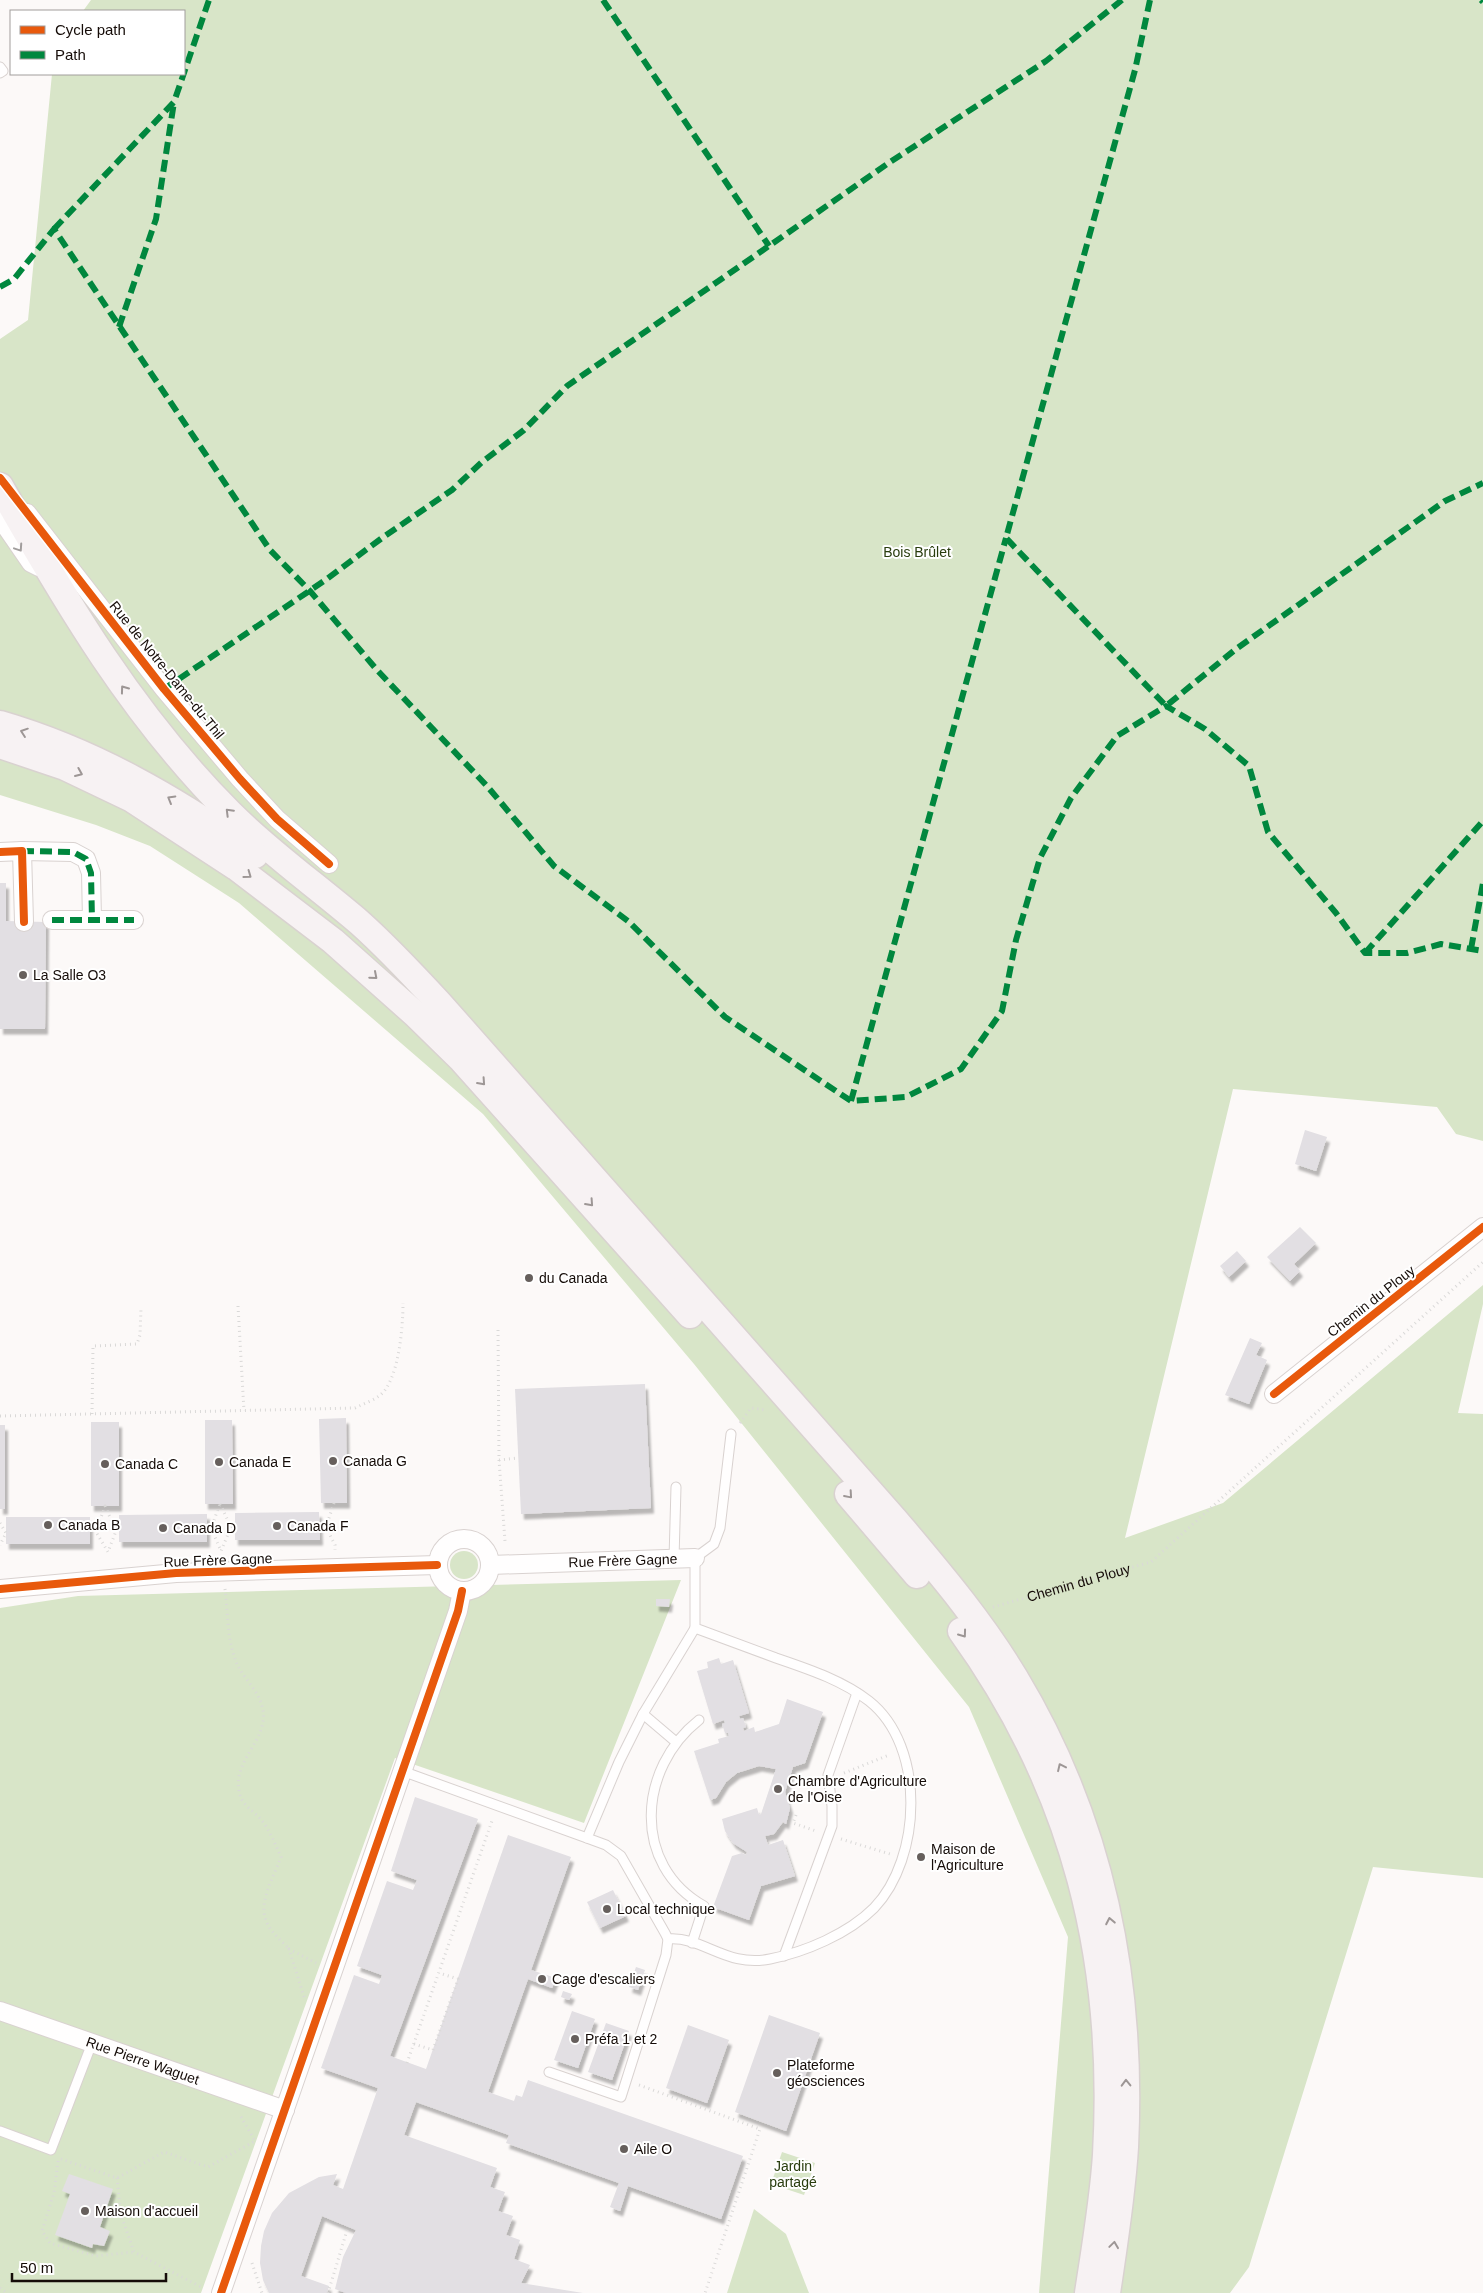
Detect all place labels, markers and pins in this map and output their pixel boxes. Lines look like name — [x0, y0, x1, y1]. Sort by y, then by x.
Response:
place label: La Salle O3 — [33, 967, 106, 983]
marker: La Salle O3 — [17, 969, 29, 981]
place label: du Canada — [539, 1270, 608, 1286]
marker: du Canada — [523, 1272, 535, 1284]
place label: Canada G — [343, 1453, 407, 1469]
place label: Canada E — [229, 1454, 291, 1470]
marker: Canada G — [327, 1455, 339, 1467]
place label: Canada C — [115, 1456, 178, 1472]
marker: Canada E — [213, 1456, 225, 1468]
marker: Canada C — [99, 1458, 111, 1470]
place label: Canada B — [58, 1517, 120, 1533]
place label: Canada F — [287, 1518, 348, 1534]
marker: Canada B — [42, 1519, 54, 1531]
place label: Canada D — [173, 1520, 236, 1536]
marker: Canada F — [271, 1520, 283, 1532]
marker: Canada D — [157, 1522, 169, 1534]
place label: Chambre d'Agriculture de l'Oise — [788, 1773, 927, 1805]
marker: Chambre d'Agriculture de l'Oise — [772, 1783, 784, 1795]
place label: Maison de l'Agriculture — [931, 1841, 1004, 1873]
marker: Maison de l'Agriculture — [915, 1851, 927, 1863]
place label: Local technique — [617, 1901, 715, 1917]
marker: Local technique — [601, 1903, 613, 1915]
place label: Cage d'escaliers — [552, 1971, 655, 1987]
marker: Cage d'escaliers — [536, 1973, 548, 1985]
place label: Préfa 1 et 2 — [585, 2031, 658, 2047]
marker: Préfa 1 et 2 — [569, 2033, 581, 2045]
place label: Plateforme géosciences — [787, 2057, 865, 2089]
marker: Plateforme géosciences — [771, 2067, 783, 2079]
place label: Aile O — [634, 2141, 672, 2157]
marker: Aile O — [618, 2143, 630, 2155]
place label: Maison d'accueil — [95, 2203, 198, 2219]
marker: Maison d'accueil — [79, 2205, 91, 2217]

